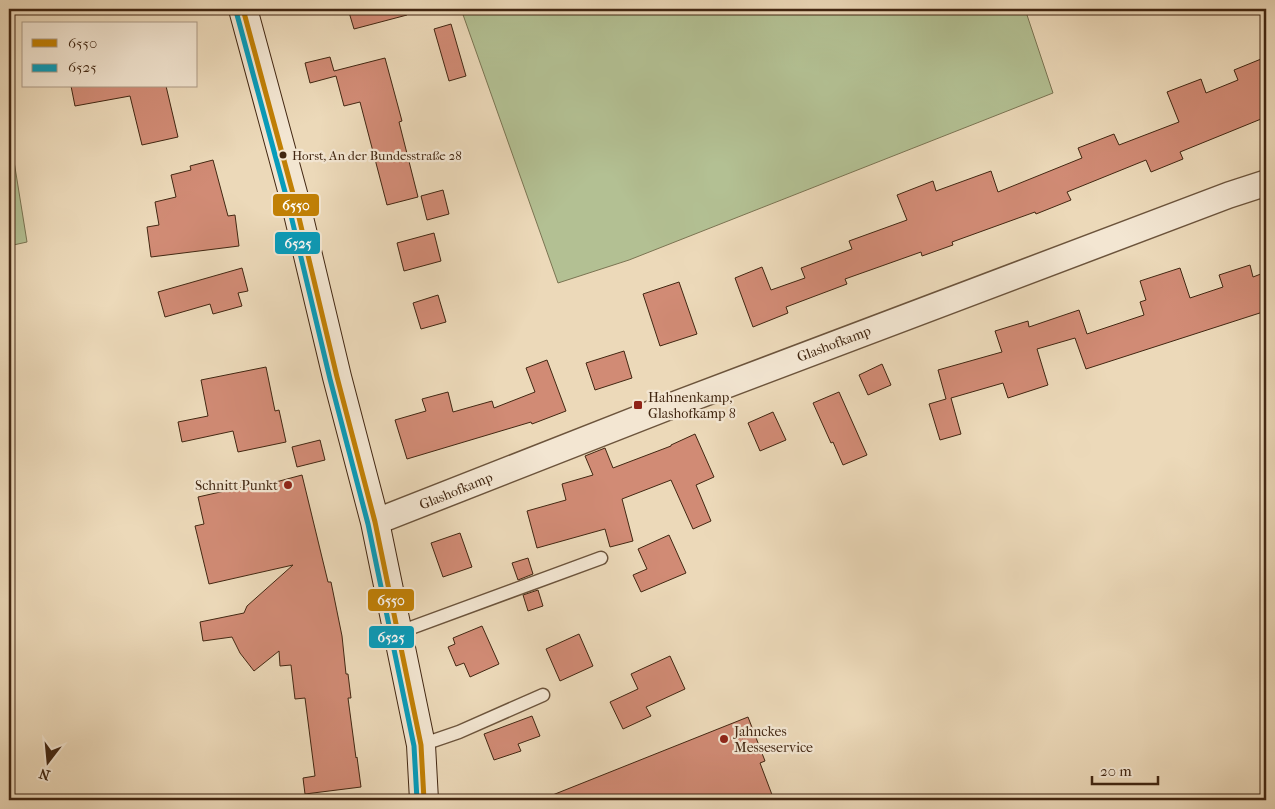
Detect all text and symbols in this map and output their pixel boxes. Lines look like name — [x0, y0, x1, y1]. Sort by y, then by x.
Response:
legend — [22, 22, 198, 88]
text: 6550 — [68, 34, 97, 52]
text: 6525 — [68, 58, 97, 76]
place label: Horst, An der Bundesstraße 28 — [292, 148, 462, 163]
marker: Horst, An der Bundesstraße 28 — [278, 150, 288, 160]
line badge: 6550 — [272, 193, 320, 217]
text: 6550 — [282, 197, 310, 214]
line badge: 6525 — [274, 231, 321, 255]
text: 6525 — [285, 235, 311, 252]
street label: Glashofkamp — [795, 322, 874, 366]
place label: Hahnenkamp, Glashofkamp 8 — [648, 389, 736, 422]
marker: Hahnenkamp, Glashofkamp 8 — [632, 399, 644, 411]
street label: Glashofkamp — [417, 468, 496, 513]
place label: Schnitt Punkt — [195, 477, 278, 494]
marker: Schnitt Punkt — [282, 479, 294, 491]
line badge: 6550 — [367, 588, 415, 612]
text: 6550 — [377, 592, 405, 609]
line badge: 6525 — [368, 625, 415, 649]
text: 6525 — [378, 629, 404, 646]
place label: Jahnckes Messeservice — [733, 723, 813, 756]
marker: Jahnckes Messeservice — [718, 733, 730, 745]
north arrow — [22, 736, 72, 786]
scale bar — [1092, 754, 1159, 786]
text: 20 m — [1100, 762, 1132, 780]
text: N — [37, 764, 52, 784]

